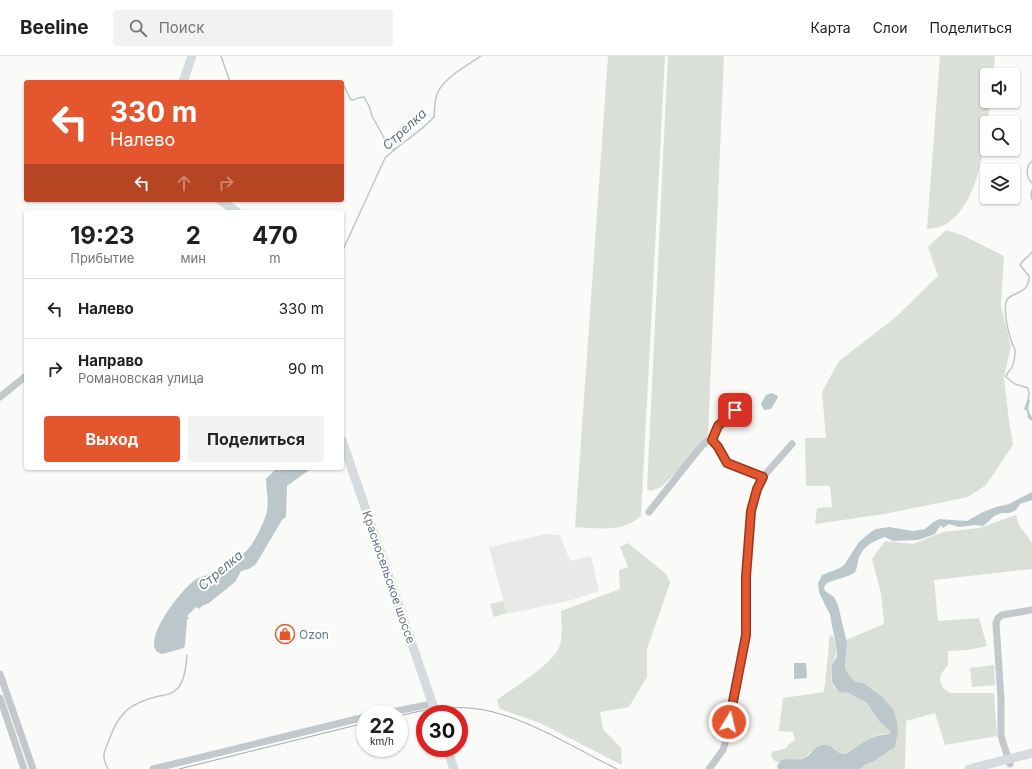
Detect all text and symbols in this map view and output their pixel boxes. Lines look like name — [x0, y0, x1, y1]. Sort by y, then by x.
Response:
search box — [113, 10, 393, 46]
text: Beeline — [20, 16, 89, 39]
icon: search — [127, 17, 149, 39]
text: Поиск — [159, 18, 204, 37]
text: Карта — [810, 19, 851, 36]
text: Слои — [873, 19, 908, 36]
text: Поделиться — [930, 19, 1012, 36]
map controls — [980, 68, 1020, 204]
button: sound — [980, 68, 1020, 108]
text: 330 m — [110, 95, 197, 129]
icon: left — [44, 96, 96, 148]
water label: Стрелка — [379, 105, 429, 153]
button: search — [980, 116, 1020, 156]
text: Налево — [110, 129, 175, 150]
button: layers — [980, 164, 1020, 204]
icon: left — [131, 172, 153, 194]
icon: ahead — [173, 172, 195, 194]
icon: right — [215, 172, 237, 194]
text: 19:23 — [70, 221, 135, 250]
text: 2 — [186, 221, 201, 250]
text: 470 — [252, 221, 298, 250]
text: Прибытие — [70, 250, 134, 266]
text: мин — [181, 250, 206, 266]
text: m — [269, 250, 281, 266]
icon: left — [44, 298, 66, 320]
text: Налево — [78, 299, 134, 318]
text: 330 m — [279, 299, 324, 318]
text: Направо — [78, 351, 143, 370]
icon: right — [44, 358, 66, 380]
text: 90 m — [288, 359, 324, 378]
text: Романовская улица — [78, 370, 204, 386]
pin — [718, 393, 752, 427]
icon: arrive — [724, 399, 746, 421]
button: Выход — [44, 416, 180, 462]
button: Поделиться — [188, 416, 324, 462]
street label: Красносельское шоссе — [359, 509, 419, 645]
water label: Стрелка — [194, 547, 246, 593]
shop icon: Ozon — [274, 623, 296, 645]
place label: Ozon — [299, 627, 329, 642]
position arrow — [708, 701, 750, 743]
speed limit sign: 30 — [416, 705, 468, 757]
text: 22 — [369, 714, 395, 738]
text: km/h — [370, 735, 394, 747]

